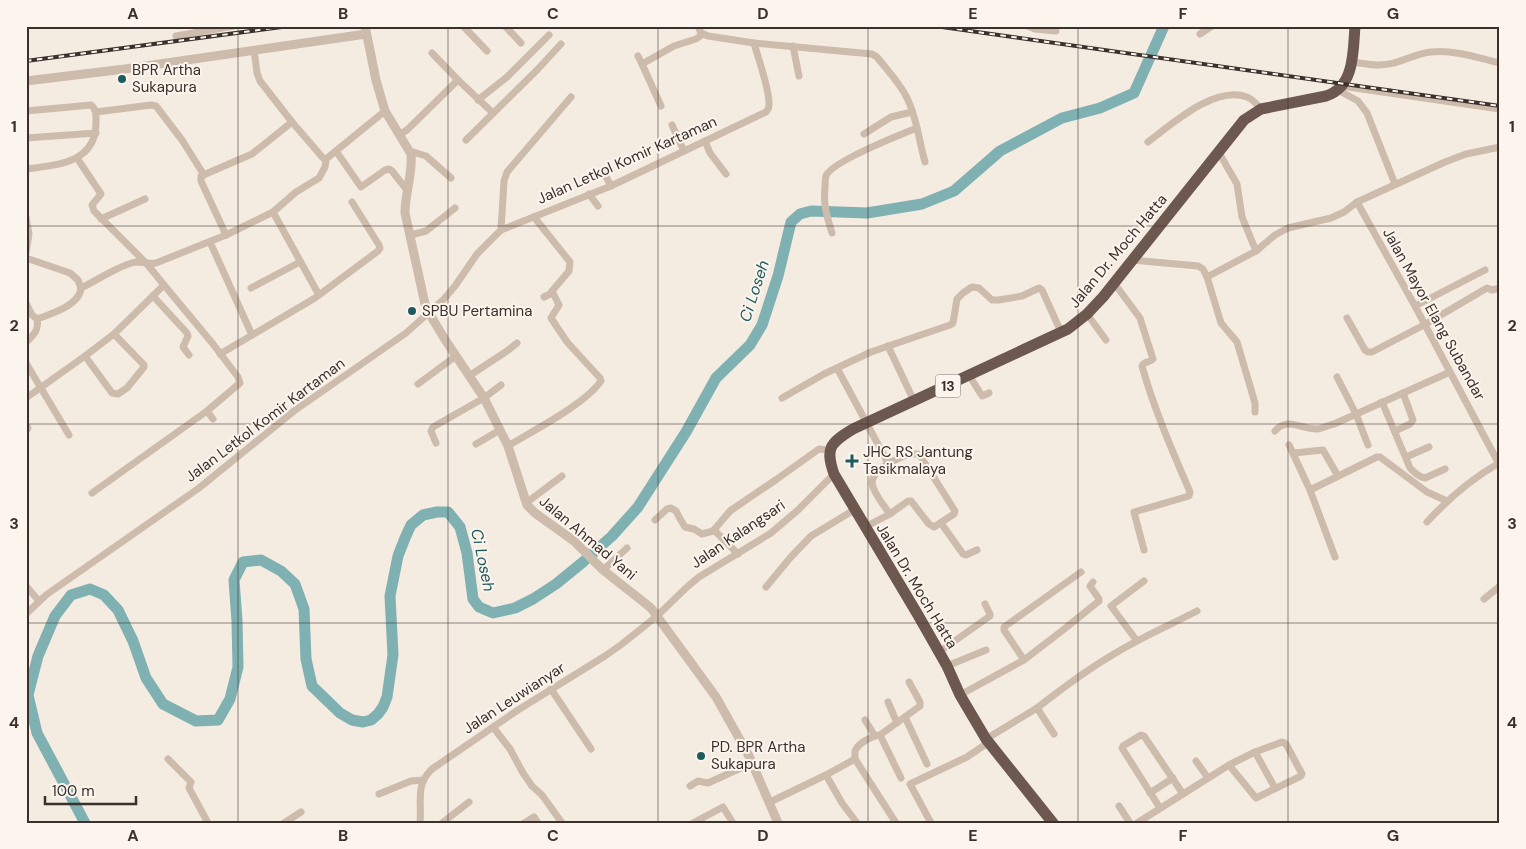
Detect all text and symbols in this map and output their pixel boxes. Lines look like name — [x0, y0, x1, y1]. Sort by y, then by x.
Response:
text: A — [127, 3, 139, 24]
text: B — [338, 3, 348, 24]
text: C — [547, 3, 559, 24]
text: D — [757, 3, 769, 24]
text: E — [968, 3, 978, 24]
text: F — [1179, 3, 1188, 24]
text: G — [1387, 3, 1399, 24]
place label: BPR Artha Sukapura — [132, 60, 201, 97]
marker: BPR Artha Sukapura — [116, 73, 128, 85]
street label: Jalan Letkol Komir Kartaman — [534, 111, 720, 209]
text: 1 — [11, 116, 17, 137]
text: 1 — [1509, 116, 1515, 137]
street label: Jalan Dr. Moch Hatta — [1064, 190, 1172, 312]
street label: Jalan Mayor Elang Subandar — [1378, 224, 1490, 404]
water label: Ci Loseh — [734, 257, 774, 325]
place label: SPBU Pertamina — [422, 301, 532, 321]
marker: SPBU Pertamina — [406, 305, 418, 317]
text: 2 — [9, 315, 19, 336]
text: 2 — [1507, 315, 1517, 336]
street label: Jalan Letkol Komir Kartaman — [181, 353, 349, 487]
road number: 13 — [936, 374, 960, 398]
place label: JHC RS Jantung Tasikmalaya — [863, 442, 973, 479]
marker: JHC RS Jantung Tasikmalaya — [845, 454, 859, 468]
street label: Jalan Ahmad Yani — [535, 491, 641, 585]
street label: Jalan Kalangsari — [687, 495, 789, 573]
text: 3 — [9, 513, 19, 534]
text: 3 — [1507, 513, 1517, 534]
street label: Jalan Dr. Moch Hatta — [872, 520, 962, 652]
water label: Ci Loseh — [466, 527, 500, 593]
street label: Jalan Leuwianyar — [459, 657, 569, 738]
text: 4 — [9, 712, 19, 733]
text: 4 — [1507, 712, 1517, 733]
place label: PD. BPR Artha Sukapura — [711, 737, 805, 774]
marker: PD. BPR Artha Sukapura — [695, 750, 707, 762]
scale bar — [45, 774, 136, 806]
text: 100 m — [52, 781, 95, 801]
text: A — [127, 825, 139, 846]
text: B — [338, 825, 348, 846]
text: C — [547, 825, 559, 846]
text: D — [757, 825, 769, 846]
text: E — [968, 825, 978, 846]
text: F — [1179, 825, 1188, 846]
text: G — [1387, 825, 1399, 846]

